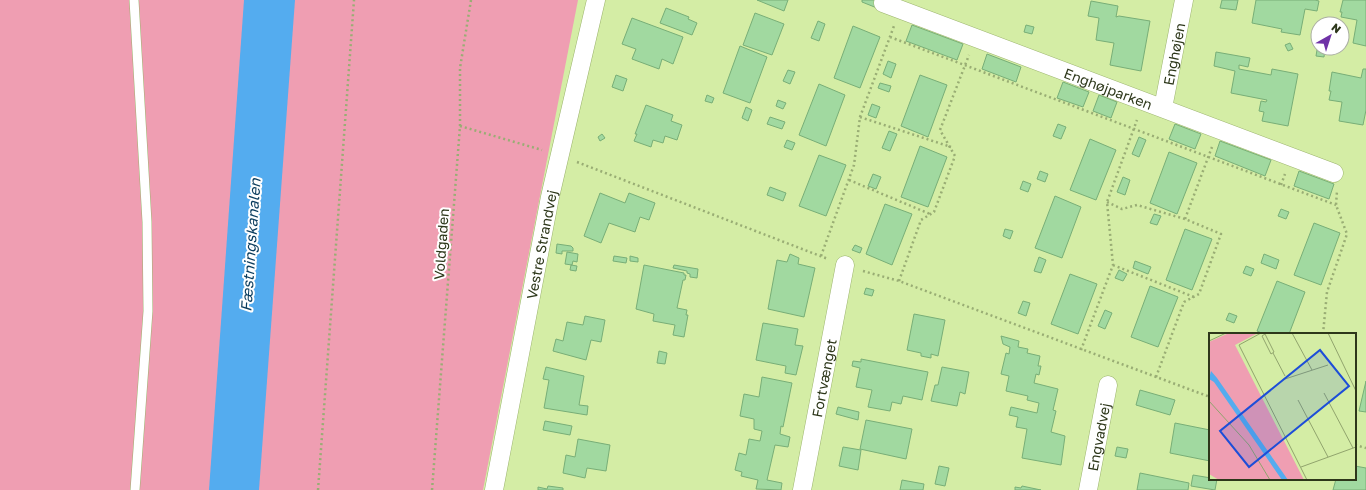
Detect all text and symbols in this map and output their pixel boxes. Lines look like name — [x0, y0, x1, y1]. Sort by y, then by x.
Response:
north arrow — [1310, 16, 1350, 56]
text: N — [1329, 20, 1344, 36]
street label: Enghøjen — [1159, 21, 1188, 87]
street label: Enghøjparken — [1062, 64, 1155, 112]
water label: Fæstningskanalen — [236, 177, 265, 312]
street label: Vestre Strandvej — [522, 188, 560, 301]
street label: Voldgaden — [430, 208, 452, 280]
inset map — [1209, 333, 1356, 480]
street label: Fortvænget — [808, 337, 839, 419]
street label: Engvadvej — [1083, 401, 1113, 473]

